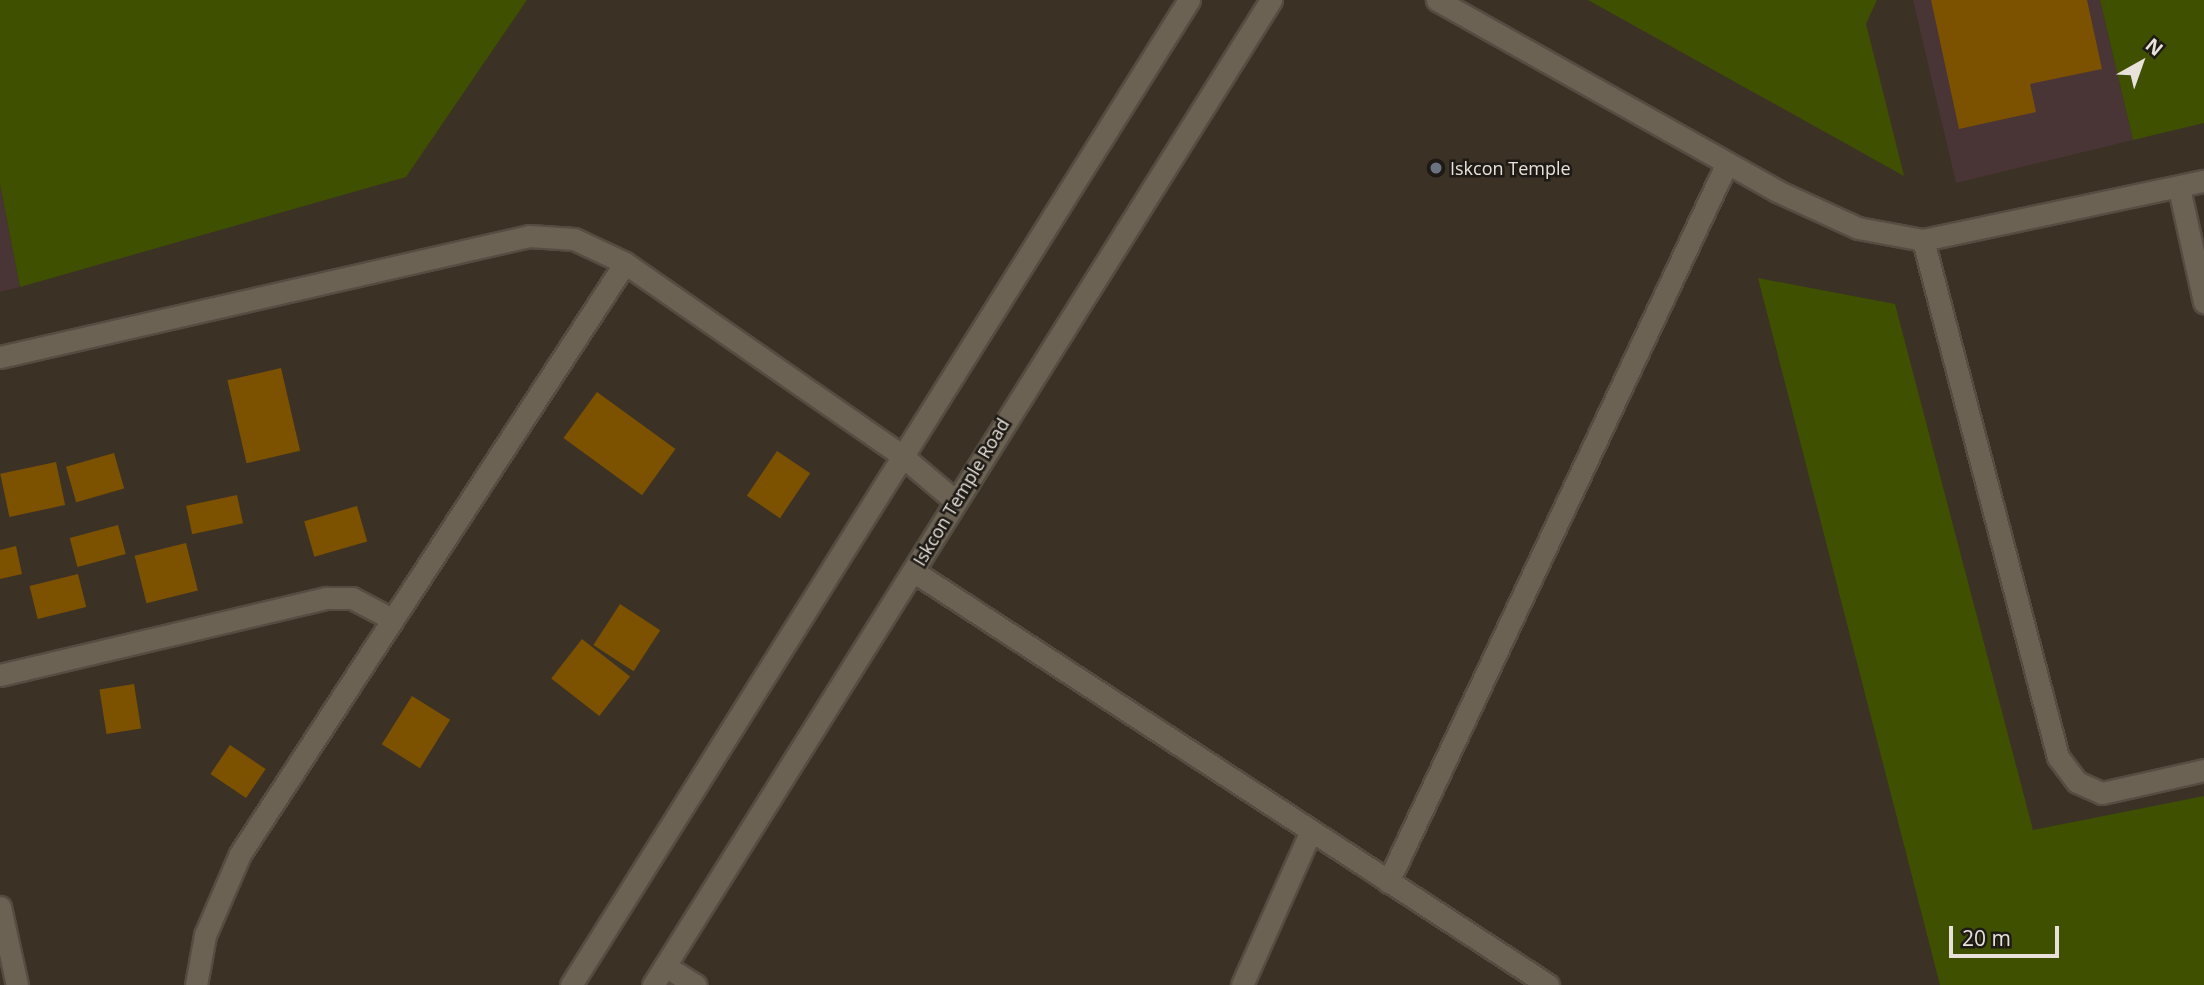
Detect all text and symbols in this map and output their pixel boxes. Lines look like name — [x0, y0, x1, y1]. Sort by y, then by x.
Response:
north arrow — [2106, 28, 2176, 98]
text: N — [2140, 32, 2169, 62]
place label: Iskcon Temple — [1450, 157, 1571, 179]
marker: Iskcon Temple — [1428, 160, 1444, 176]
street label: Iskcon Temple Road — [908, 414, 1014, 570]
scale bar — [1952, 912, 2062, 956]
text: 20 m — [1962, 924, 2011, 952]

